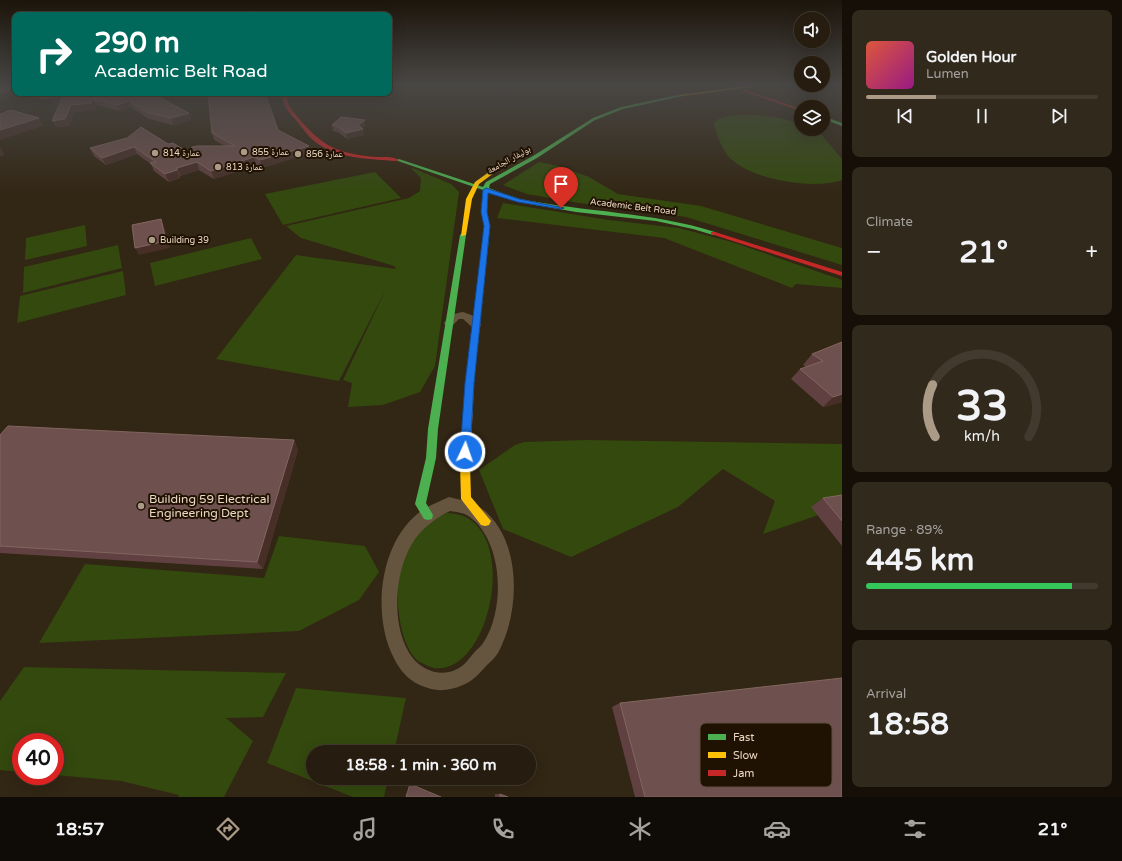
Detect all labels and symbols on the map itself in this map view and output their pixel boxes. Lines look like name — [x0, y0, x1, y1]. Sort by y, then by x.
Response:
street label: بوليفار الجامعة — [485, 143, 533, 176]
marker: عمارة 855 — [239, 147, 249, 157]
place label: عمارة 855 — [252, 147, 289, 158]
marker: عمارة 814 — [150, 148, 160, 158]
place label: عمارة 814 — [163, 148, 200, 159]
marker: عمارة 856 — [293, 149, 303, 159]
place label: عمارة 856 — [306, 149, 343, 160]
marker: عمارة 813 — [213, 162, 223, 172]
place label: عمارة 813 — [226, 162, 263, 173]
pin — [544, 167, 578, 208]
street label: Academic Belt Road — [589, 196, 677, 218]
marker: Building 39 — [147, 235, 157, 245]
place label: Building 39 — [160, 235, 209, 246]
position arrow — [444, 431, 486, 473]
place label: Building 59 Electrical Engineering Dept — [149, 492, 269, 520]
marker: Building 59 Electrical Engineering Dept — [136, 501, 146, 511]
legend — [700, 723, 832, 787]
text: Fast — [733, 731, 754, 744]
speed limit sign: 40 — [12, 733, 64, 785]
text: Slow — [733, 749, 758, 762]
text: Jam — [733, 767, 754, 780]

